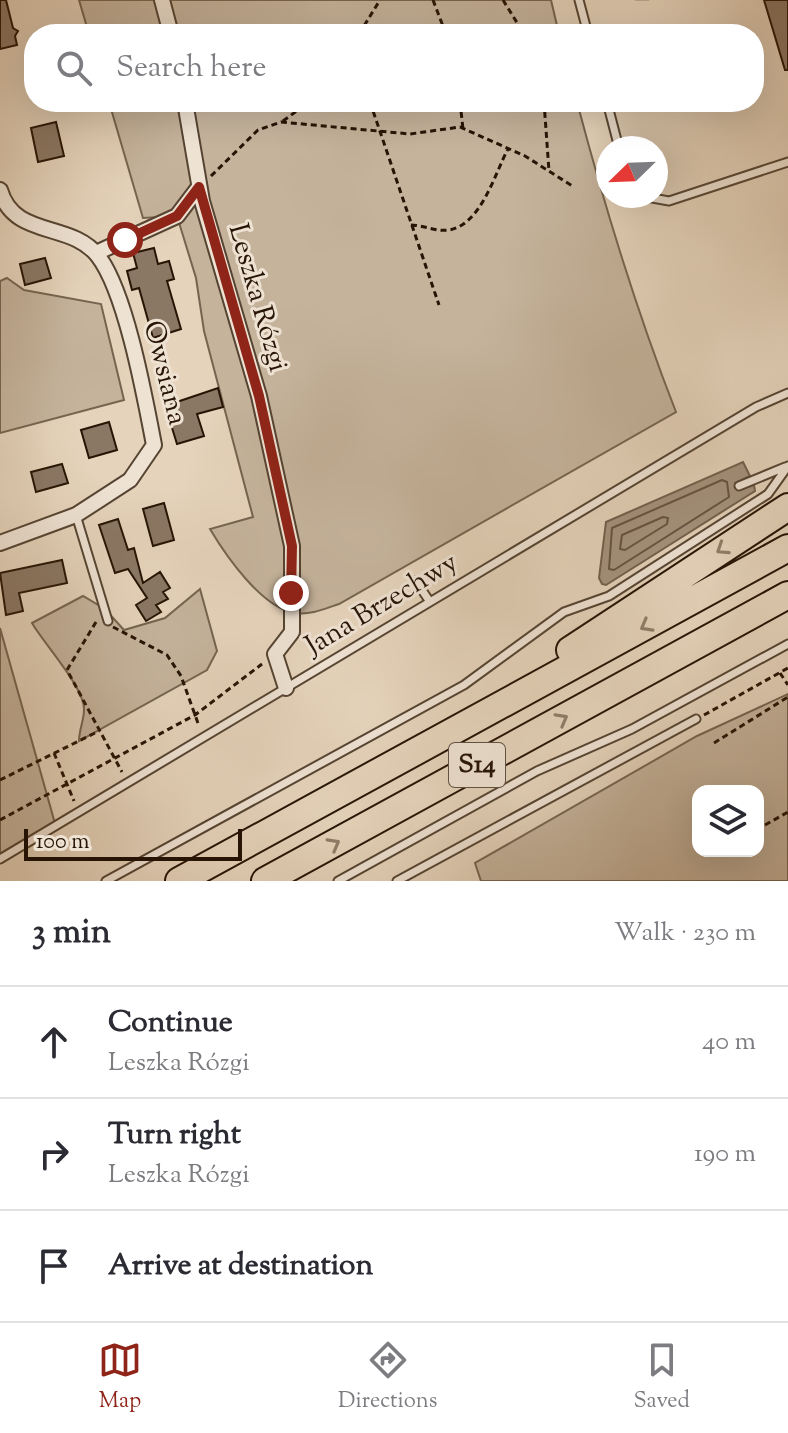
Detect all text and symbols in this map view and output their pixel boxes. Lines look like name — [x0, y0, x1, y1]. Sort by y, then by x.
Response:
search box — [24, 24, 764, 112]
icon: search — [52, 46, 96, 90]
text: Search here — [116, 47, 266, 90]
north arrow — [596, 136, 668, 208]
street label: Leszka Rózgi — [217, 219, 297, 377]
route start — [107, 222, 143, 258]
street label: Owsiana — [132, 317, 196, 429]
one-way arrow — [716, 539, 731, 554]
street label: Jana Brzechwy — [296, 544, 466, 667]
route end — [273, 575, 309, 611]
one-way arrow — [640, 616, 654, 631]
one-way arrow — [554, 713, 568, 728]
road number: S14 — [449, 743, 505, 787]
map controls — [692, 785, 764, 857]
button: layers — [692, 785, 764, 857]
scale bar — [24, 825, 242, 861]
text: 100 m — [36, 827, 89, 859]
one-way arrow — [326, 838, 340, 853]
text: 3 min — [32, 909, 111, 958]
text: Walk · 230 m — [614, 915, 756, 952]
text: Continue — [108, 1002, 233, 1045]
icon: ahead — [32, 1020, 76, 1064]
text: 40 m — [702, 1024, 756, 1061]
text: Leszka Rózgi — [108, 1045, 250, 1082]
text: Turn right — [108, 1114, 241, 1157]
icon: right — [32, 1132, 76, 1176]
text: 190 m — [694, 1136, 756, 1173]
text: Leszka Rózgi — [108, 1157, 250, 1194]
icon: arrive — [32, 1244, 76, 1288]
text: Arrive at destination — [108, 1245, 373, 1288]
tab: Map — [98, 1338, 142, 1418]
tab: Directions — [338, 1338, 437, 1418]
tab: Saved — [633, 1338, 690, 1418]

